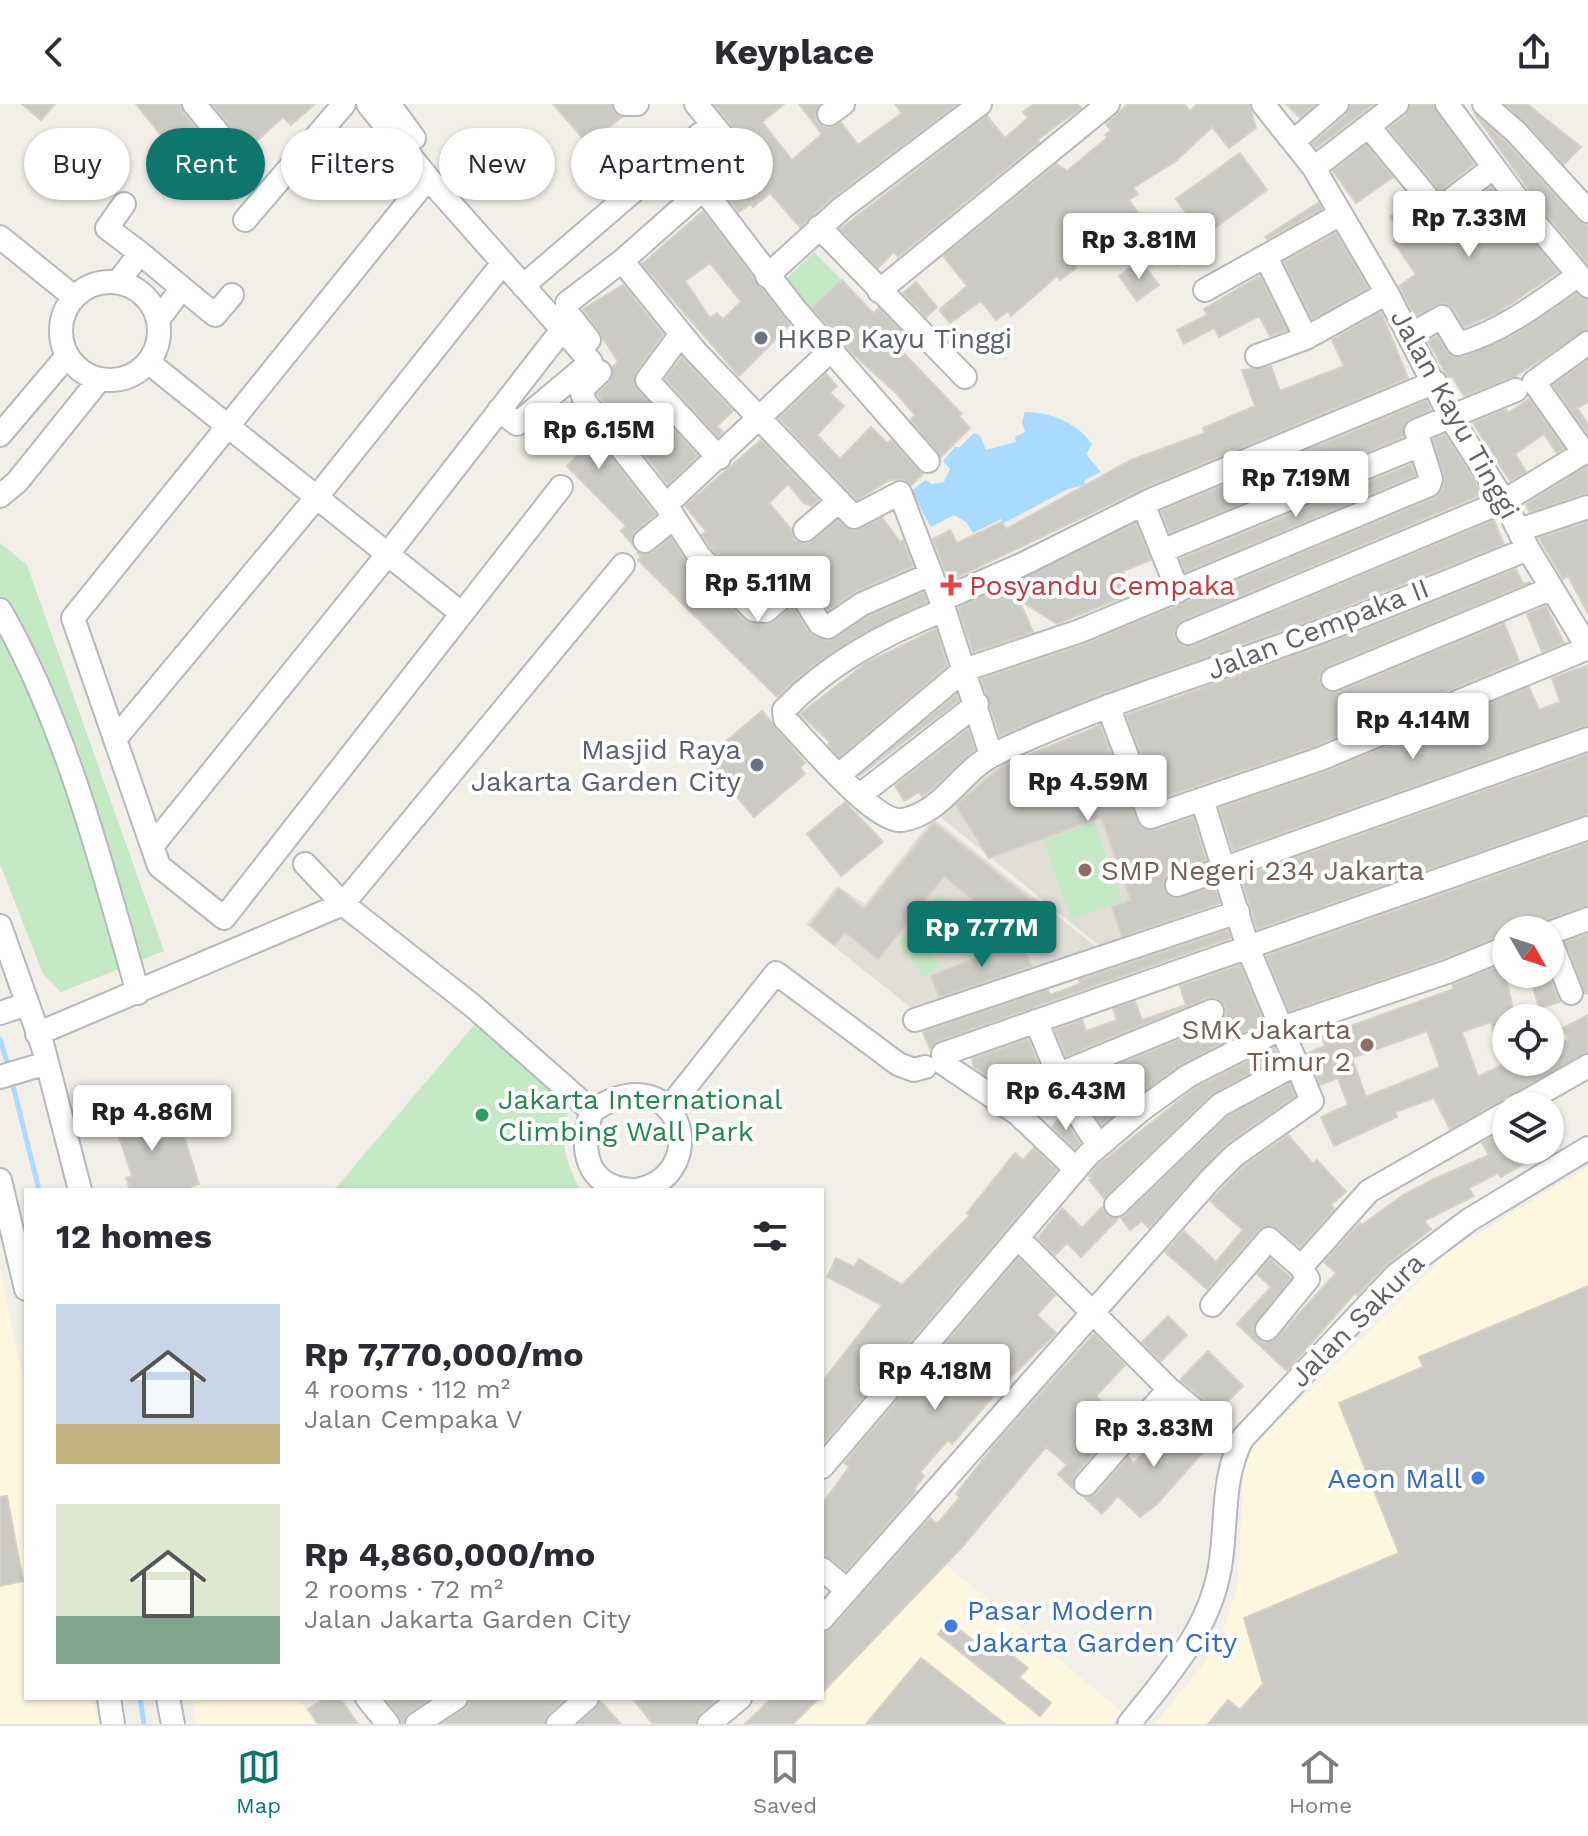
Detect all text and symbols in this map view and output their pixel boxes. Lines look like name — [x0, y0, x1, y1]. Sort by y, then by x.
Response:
icon: back — [32, 30, 76, 74]
icon: share — [1512, 30, 1556, 74]
text: Keyplace — [714, 31, 874, 73]
chip: Buy — [24, 128, 130, 200]
chip: Rent — [146, 128, 265, 200]
chip: Filters — [281, 128, 423, 200]
chip: New — [439, 128, 555, 200]
chip: Apartment — [571, 128, 773, 200]
pin: Rp 7.33M — [1386, 191, 1552, 259]
text: Rp 7.33M — [1411, 202, 1527, 232]
pin: Rp 3.81M — [1056, 213, 1222, 281]
text: Rp 3.81M — [1081, 224, 1197, 254]
street label: Jalan Kayu Tinggi — [1384, 303, 1526, 525]
place label: HKBP Kayu Tinggi — [777, 322, 1012, 355]
marker: HKBP Kayu Tinggi — [752, 329, 770, 347]
pin: Rp 6.15M — [516, 403, 682, 471]
text: Rp 6.15M — [543, 414, 655, 444]
pin: Rp 7.19M — [1213, 451, 1379, 519]
text: Rp 7.19M — [1241, 462, 1351, 492]
pin: Rp 5.11M — [675, 556, 841, 624]
text: Rp 5.11M — [704, 567, 812, 597]
place label: Posyandu Cempaka — [969, 569, 1235, 602]
street label: Jalan Cempaka II — [1202, 572, 1434, 686]
marker: Posyandu Cempaka — [940, 574, 962, 596]
pin: Rp 4.14M — [1330, 693, 1496, 761]
text: Rp 4.14M — [1356, 704, 1470, 734]
place label: Masjid Raya Jakarta Garden City — [471, 733, 742, 798]
pin: Rp 4.59M — [1005, 755, 1171, 823]
marker: Masjid Raya Jakarta Garden City — [748, 756, 766, 774]
text: Rp 4.59M — [1028, 766, 1148, 796]
place label: SMP Negeri 234 Jakarta — [1101, 854, 1424, 887]
marker: SMP Negeri 234 Jakarta — [1076, 861, 1094, 879]
pin: Rp 7.77M — [899, 901, 1065, 969]
text: Rp 7.77M — [925, 912, 1039, 942]
north arrow — [1492, 916, 1564, 988]
map controls — [1492, 916, 1564, 1164]
button: locate — [1492, 1004, 1564, 1076]
place label: SMK Jakarta Timur 2 — [1181, 1013, 1351, 1078]
marker: SMK Jakarta Timur 2 — [1358, 1036, 1376, 1054]
pin: Rp 6.43M — [983, 1064, 1149, 1132]
text: Rp 6.43M — [1006, 1075, 1126, 1105]
place label: Jakarta International Climbing Wall Park — [498, 1083, 783, 1148]
pin: Rp 4.86M — [69, 1085, 235, 1153]
button: layers — [1492, 1092, 1564, 1164]
text: Rp 4.86M — [91, 1096, 213, 1126]
marker: Jakarta International Climbing Wall Park — [473, 1106, 491, 1124]
icon: filters — [748, 1214, 792, 1258]
text: 12 homes — [56, 1216, 212, 1256]
street label: Jalan Sakura — [1283, 1246, 1431, 1394]
text: Rp 7,770,000/mo — [304, 1334, 584, 1374]
icon: home — [120, 1336, 216, 1432]
pin: Rp 4.18M — [852, 1344, 1018, 1412]
text: Rp 4.18M — [878, 1355, 992, 1385]
text: 4 rooms · 112 m² — [304, 1374, 510, 1404]
pin: Rp 3.83M — [1071, 1401, 1237, 1469]
text: Jalan Cempaka V — [304, 1404, 523, 1434]
text: Rp 3.83M — [1094, 1412, 1214, 1442]
place label: Aeon Mall — [1327, 1462, 1462, 1495]
marker: Aeon Mall — [1469, 1469, 1487, 1487]
text: Rp 4,860,000/mo — [304, 1534, 595, 1574]
icon: home — [120, 1536, 216, 1632]
text: 2 rooms · 72 m² — [304, 1574, 503, 1604]
place label: Pasar Modern Jakarta Garden City — [967, 1594, 1238, 1659]
text: Jalan Jakarta Garden City — [304, 1604, 631, 1634]
marker: Pasar Modern Jakarta Garden City — [942, 1617, 960, 1635]
tab: Map — [236, 1745, 281, 1818]
tab: Saved — [753, 1745, 817, 1818]
tab: Home — [1289, 1745, 1352, 1818]

